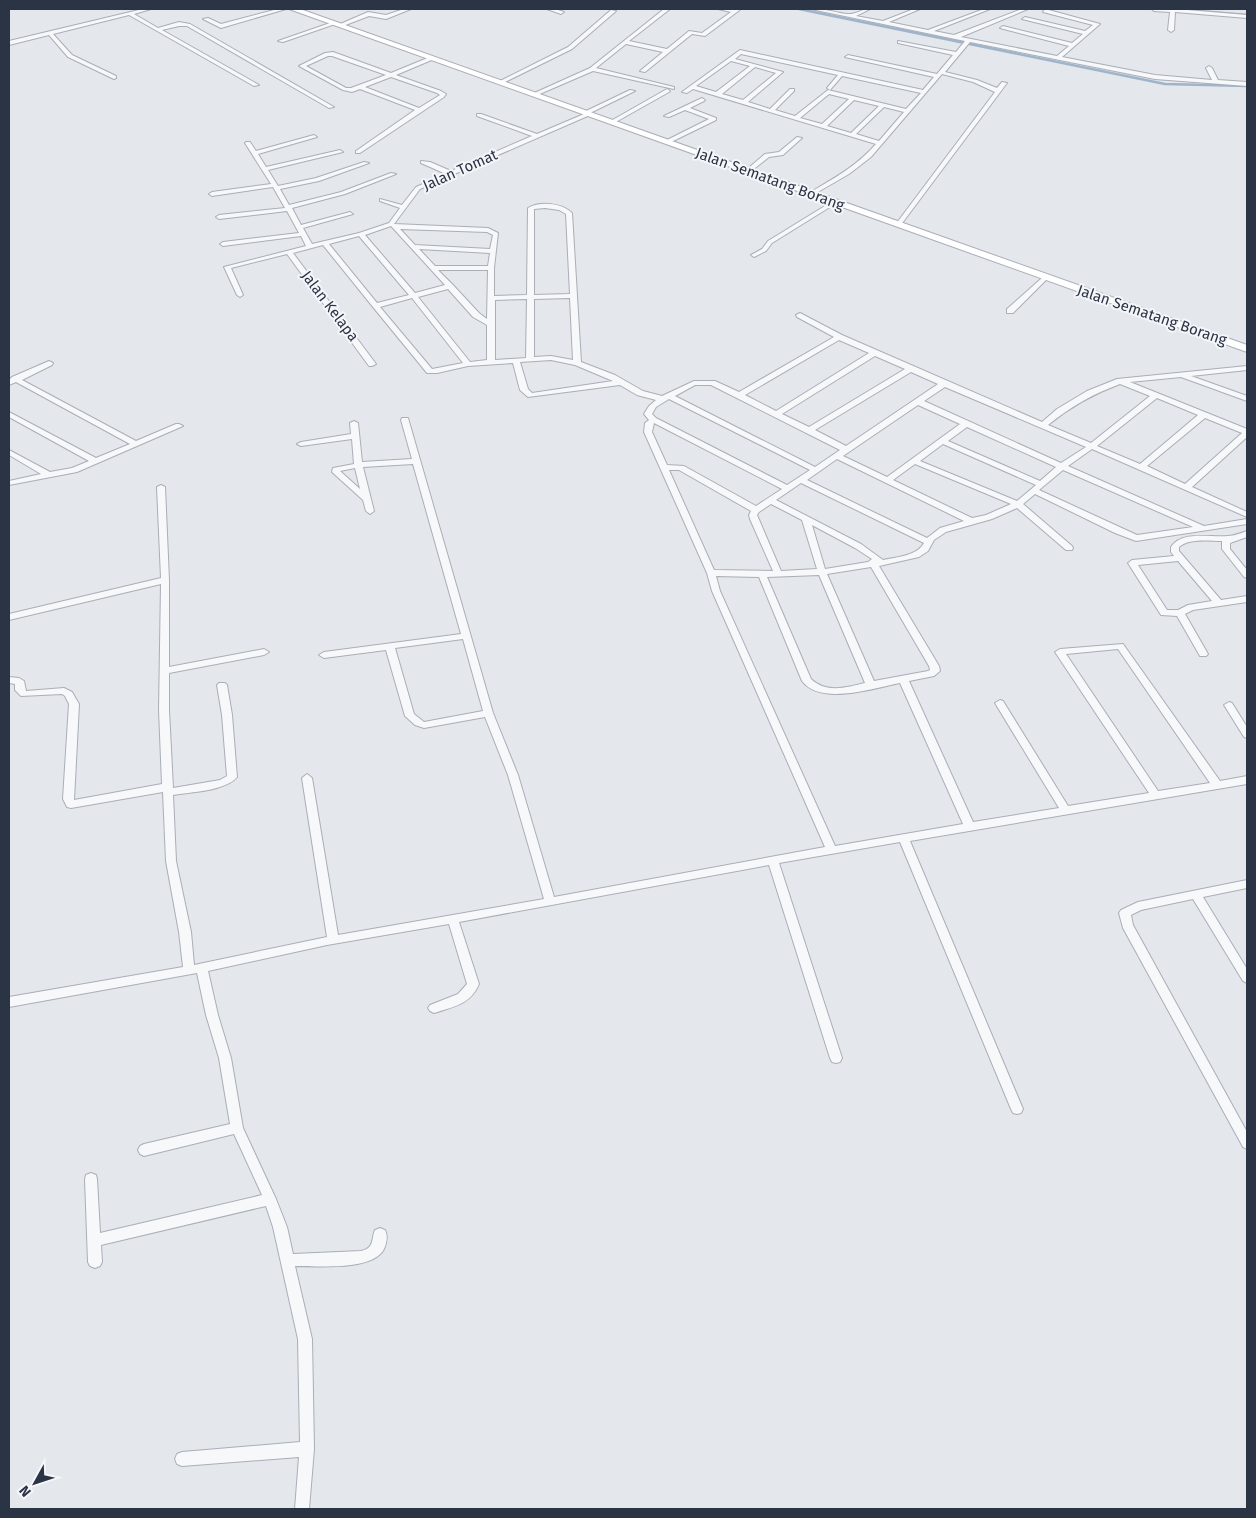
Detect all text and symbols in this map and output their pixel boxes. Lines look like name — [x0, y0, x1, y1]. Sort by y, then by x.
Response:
street label: Jalan Sematang Borang — [693, 144, 847, 214]
street label: Jalan Tomat — [420, 145, 501, 194]
street label: Jalan Kelapa — [298, 267, 362, 345]
street label: Jalan Sematang Borang — [1075, 281, 1229, 349]
north arrow — [10, 1458, 60, 1508]
text: N — [16, 1482, 35, 1500]

